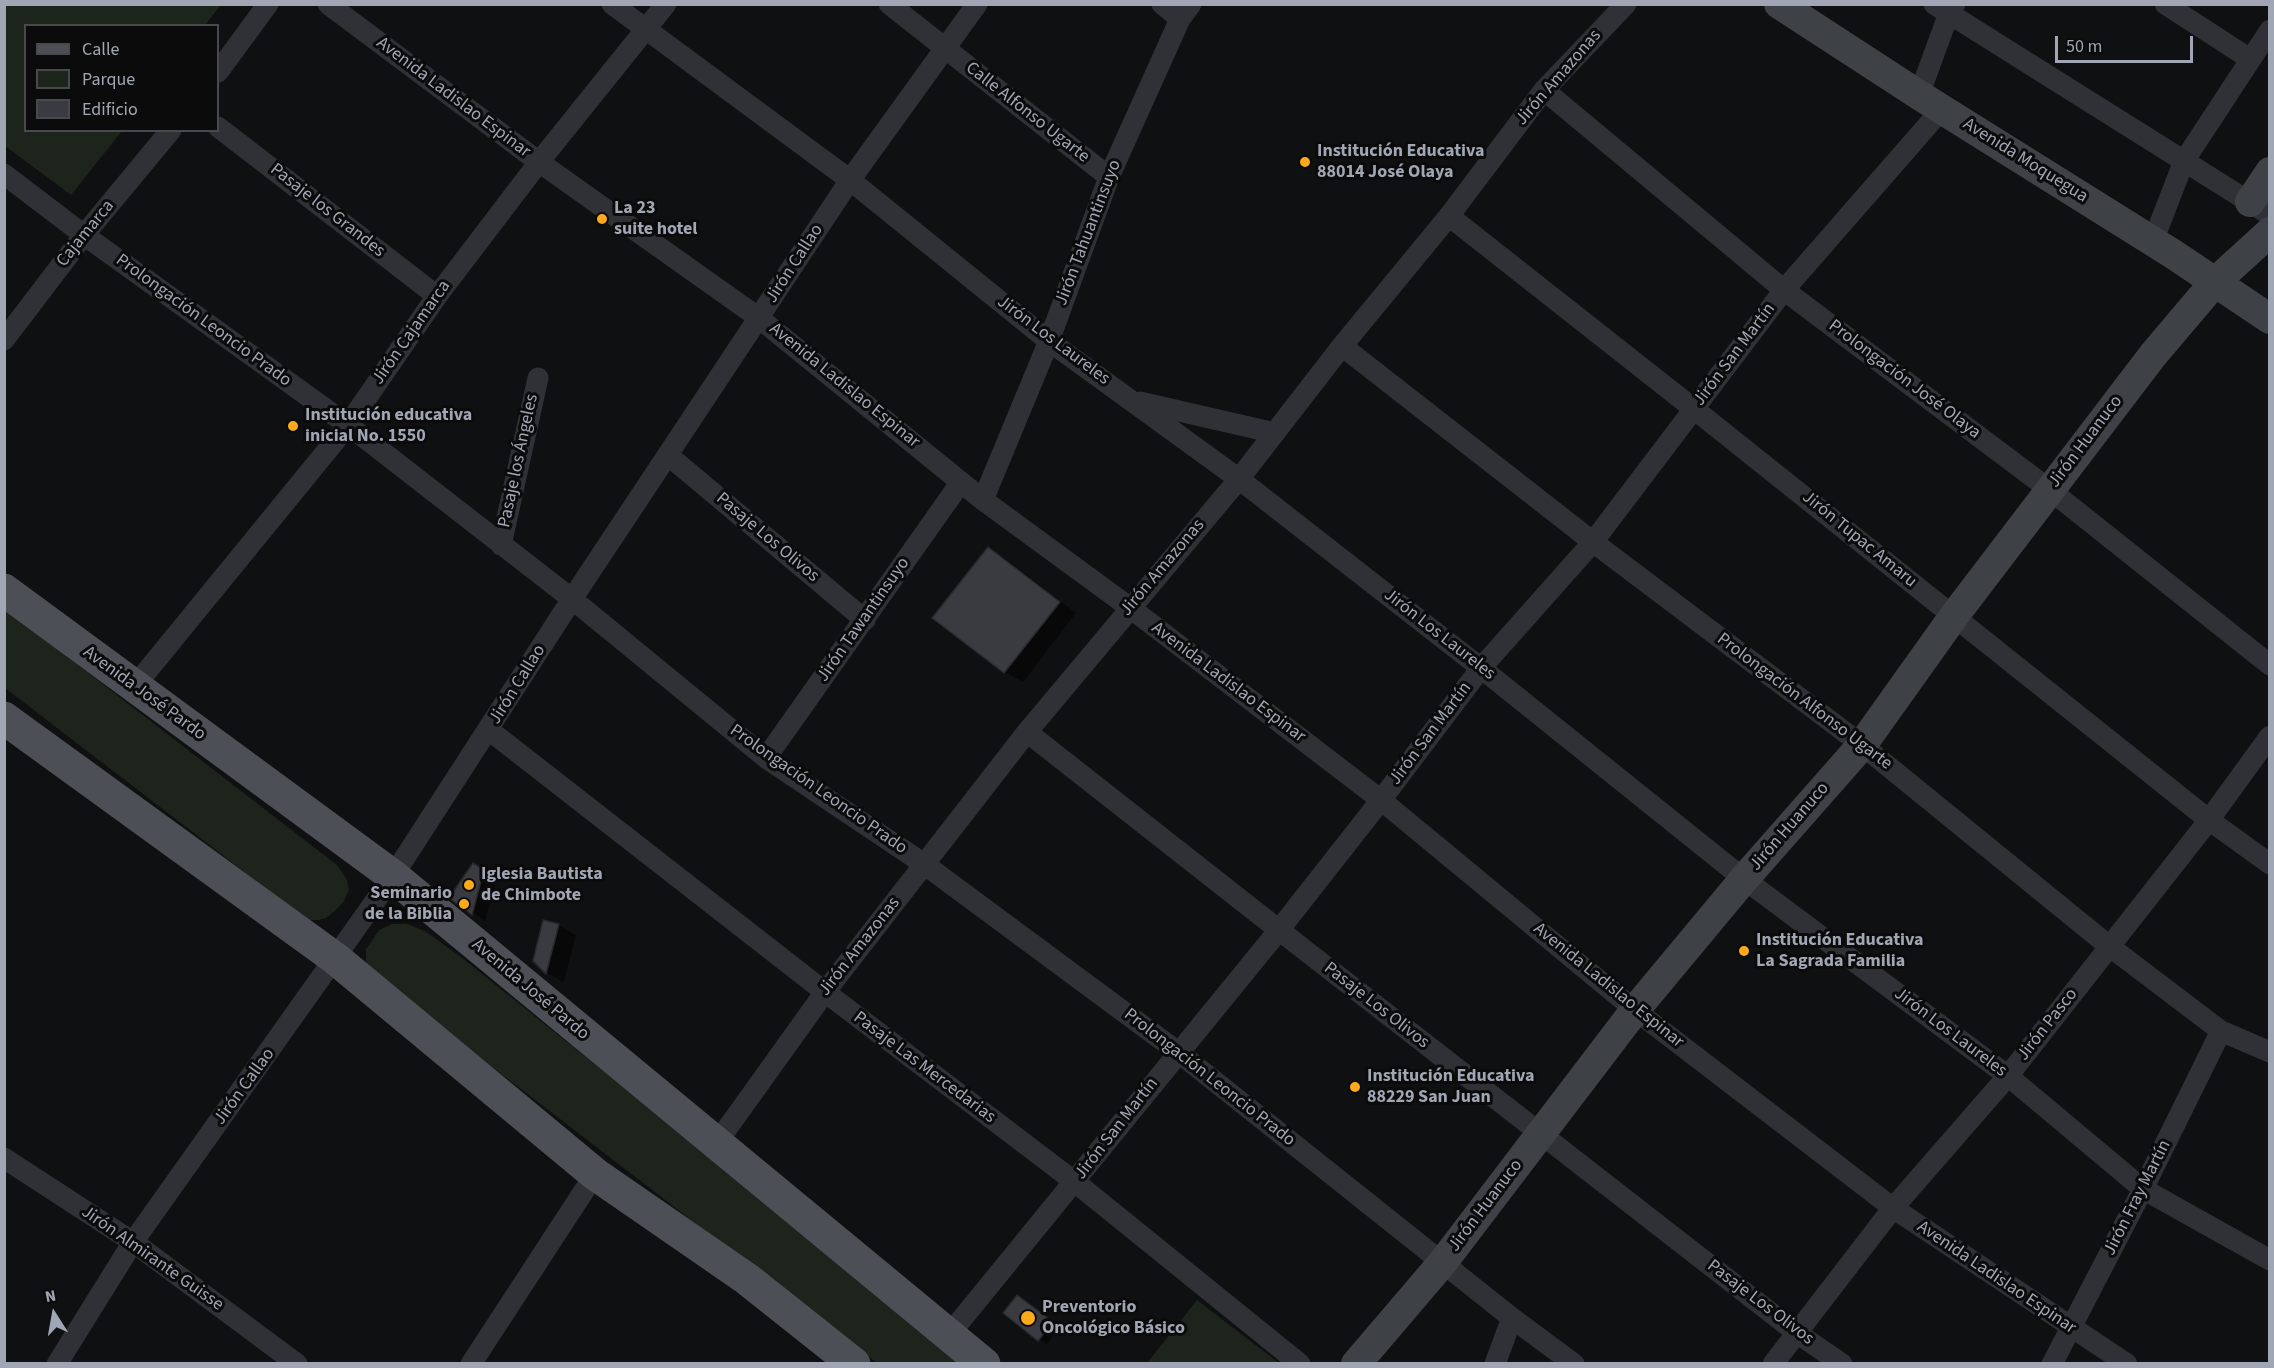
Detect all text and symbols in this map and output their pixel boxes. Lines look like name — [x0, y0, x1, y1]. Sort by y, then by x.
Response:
legend — [24, 24, 219, 132]
scale bar — [2058, 24, 2196, 62]
street label: Jirón Amazonas — [1512, 26, 1606, 130]
street label: Avenida Ladislao Espinar — [372, 33, 534, 163]
text: 50 m — [2066, 34, 2102, 59]
text: Calle — [82, 37, 119, 62]
street label: Calle Alfonso Ugarte — [961, 58, 1093, 168]
text: Parque — [82, 67, 135, 92]
text: Edificio — [82, 97, 138, 122]
street label: Avenida Moquegua — [1959, 114, 2091, 208]
place label: Institución Educativa 88014 José Olaya — [1317, 141, 1485, 184]
marker: Institución Educativa 88014 José Olaya — [1298, 155, 1312, 169]
street label: Jirón Tahuantinsuyo — [1051, 157, 1127, 309]
street label: Pasaje los Grandes — [265, 159, 389, 263]
street label: Cajamarca — [52, 196, 120, 272]
place label: La 23 suite hotel — [614, 198, 697, 240]
marker: La 23 suite hotel — [595, 212, 609, 226]
street label: Jirón Callao — [762, 221, 828, 307]
street label: Prolongación Leoncio Prado — [111, 250, 295, 392]
street label: Jirón Cajamarca — [368, 277, 456, 389]
street label: Jirón Los Laureles — [992, 292, 1114, 390]
street label: Jirón San Martín — [1689, 299, 1781, 411]
street label: Prolongación José Olaya — [1824, 316, 1984, 444]
street label: Avenida Ladislao Espinar — [764, 319, 924, 453]
street label: Pasaje los Ángeles — [494, 392, 544, 530]
street label: Jirón Huanuco — [2044, 392, 2128, 492]
place label: Institución educativa inicial No. 1550 — [305, 405, 472, 448]
marker: Institución educativa inicial No. 1550 — [286, 419, 300, 433]
street label: Jirón Tupac Amaru — [1797, 487, 1921, 593]
street label: Pasaje Los Olivos — [711, 489, 823, 587]
street label: Jirón Amazonas — [1116, 515, 1210, 621]
street label: Jirón Tawantinsuyo — [813, 554, 915, 686]
street label: Jirón Los Laureles — [1379, 585, 1499, 685]
street label: Avenida Ladislao Espinar — [1147, 618, 1309, 748]
street label: Prolongación Alfonso Ugarte — [1712, 629, 1896, 775]
street label: Jirón Callao — [485, 641, 551, 729]
street label: Avenida José Pardo — [78, 642, 210, 746]
street label: Jirón San Martín — [1385, 678, 1477, 790]
street label: Prolongación Leoncio Prado — [725, 720, 911, 860]
street label: Jirón Huanuco — [1746, 778, 1834, 876]
place label: Iglesia Bautista de Chimbote — [481, 864, 603, 906]
marker: Iglesia Bautista de Chimbote — [462, 878, 476, 892]
place label: Seminario de la Biblia — [365, 883, 452, 926]
street label: Jirón Amazonas — [815, 893, 905, 1001]
marker: Seminario de la Biblia — [457, 897, 471, 911]
street label: Avenida Ladislao Espinar — [1528, 919, 1688, 1053]
place label: Institución Educativa La Sagrada Familia — [1756, 930, 1924, 972]
street label: Avenida José Pardo — [467, 935, 593, 1045]
marker: Institución Educativa La Sagrada Familia — [1737, 944, 1751, 958]
street label: Pasaje Los Olivos — [1319, 958, 1433, 1054]
street label: Jirón Los Laureles — [1889, 984, 2011, 1082]
street label: Jirón Pasco — [2013, 984, 2083, 1066]
street label: Prolongación Leoncio Prado — [1119, 1004, 1299, 1152]
street label: Pasaje Las Mercedarias — [849, 1008, 999, 1128]
street label: Jirón Callao — [210, 1044, 280, 1130]
place label: Institución Educativa 88229 San Juan — [1367, 1066, 1535, 1108]
street label: Jirón San Martín — [1071, 1074, 1163, 1184]
marker: Institución Educativa 88229 San Juan — [1348, 1080, 1362, 1094]
street label: Jirón Fray Martín — [2100, 1137, 2176, 1259]
street label: Jirón Huanuco — [1444, 1156, 1528, 1256]
street label: Jirón Almirante Guisse — [77, 1202, 227, 1316]
street label: Avenida Ladislao Espinar — [1912, 1217, 2080, 1339]
street label: Pasaje Los Olivos — [1702, 1256, 1818, 1350]
north arrow — [24, 1284, 84, 1344]
text: N — [43, 1285, 58, 1308]
place label: Preventorio Oncológico Básico — [1042, 1297, 1185, 1340]
marker: Preventorio Oncológico Básico — [1019, 1309, 1037, 1327]

